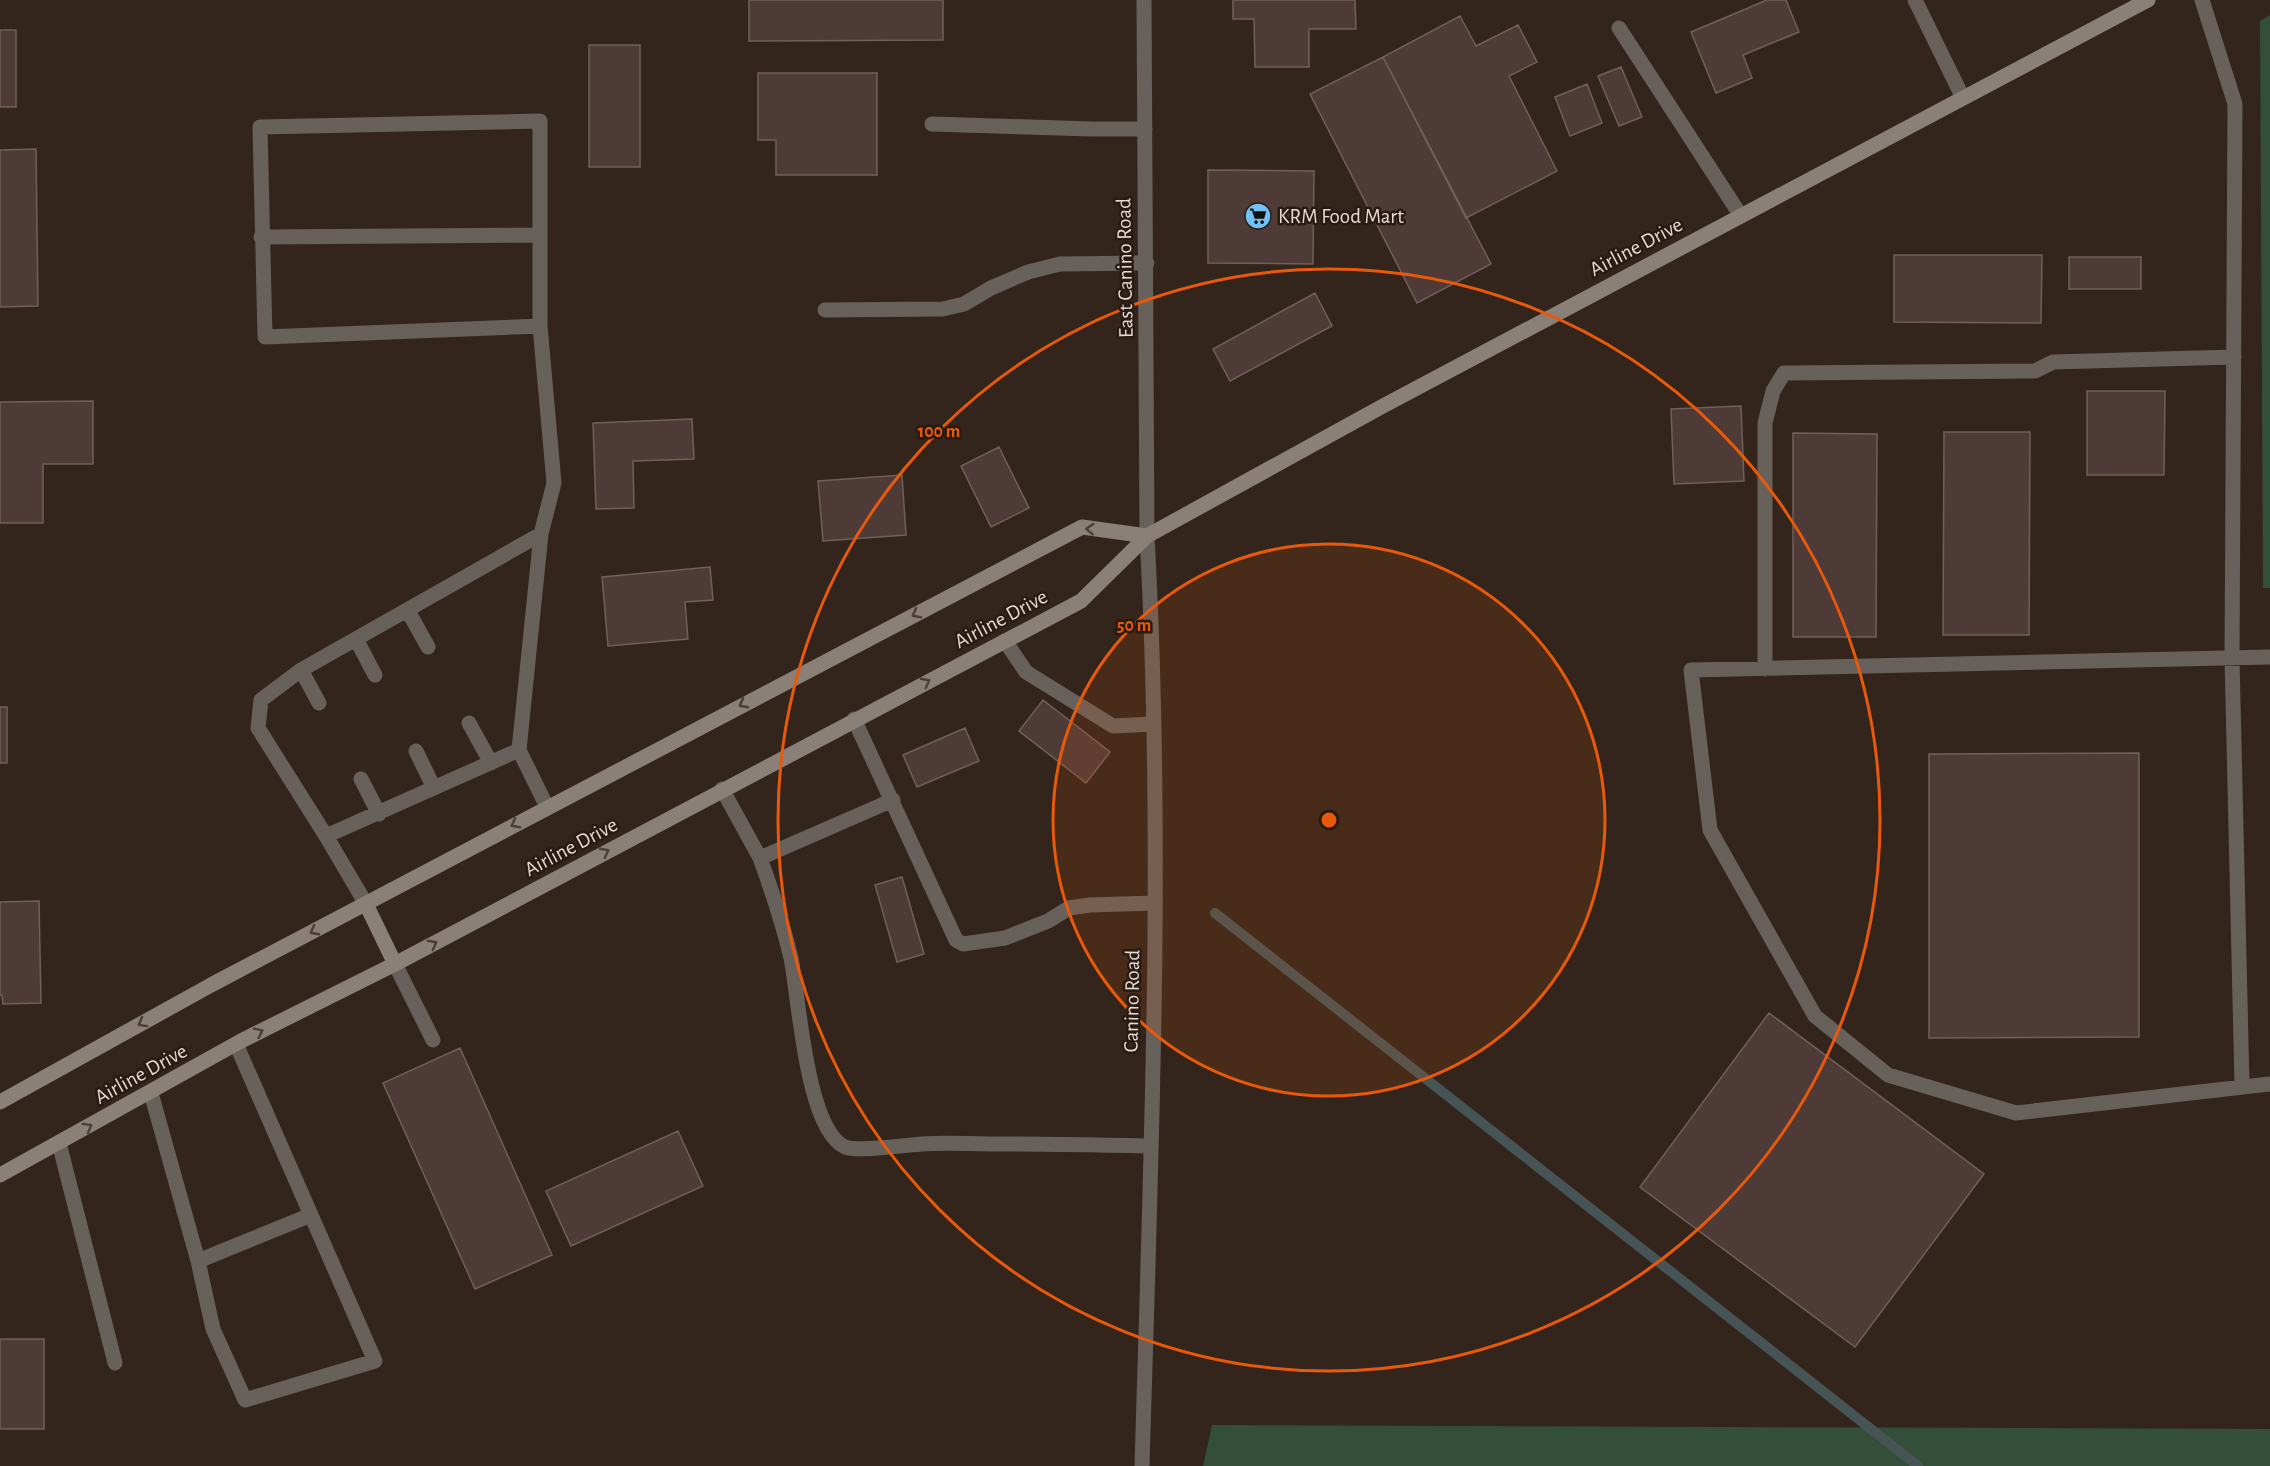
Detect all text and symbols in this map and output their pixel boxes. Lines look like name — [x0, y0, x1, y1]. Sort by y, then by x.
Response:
street label: East Canino Road — [1113, 198, 1137, 338]
supermarket icon: KRM Food Mart — [1243, 201, 1273, 231]
place label: KRM Food Mart — [1278, 206, 1404, 227]
street label: Airline Drive — [1586, 214, 1686, 280]
text: 100 m — [918, 423, 960, 441]
one-way arrow — [1085, 522, 1094, 535]
street label: Airline Drive — [951, 586, 1051, 652]
one-way arrow — [912, 607, 922, 618]
text: 50 m — [1117, 617, 1151, 635]
one-way arrow — [920, 678, 930, 689]
one-way arrow — [739, 697, 749, 708]
centre of rings — [1319, 810, 1339, 830]
street label: Airline Drive — [521, 814, 621, 880]
one-way arrow — [510, 817, 521, 828]
one-way arrow — [598, 848, 609, 859]
one-way arrow — [310, 924, 321, 935]
one-way arrow — [426, 940, 437, 951]
street label: Canino Road — [1121, 949, 1143, 1053]
one-way arrow — [138, 1016, 149, 1027]
one-way arrow — [252, 1028, 263, 1040]
street label: Airline Drive — [91, 1040, 191, 1108]
one-way arrow — [82, 1123, 92, 1134]

